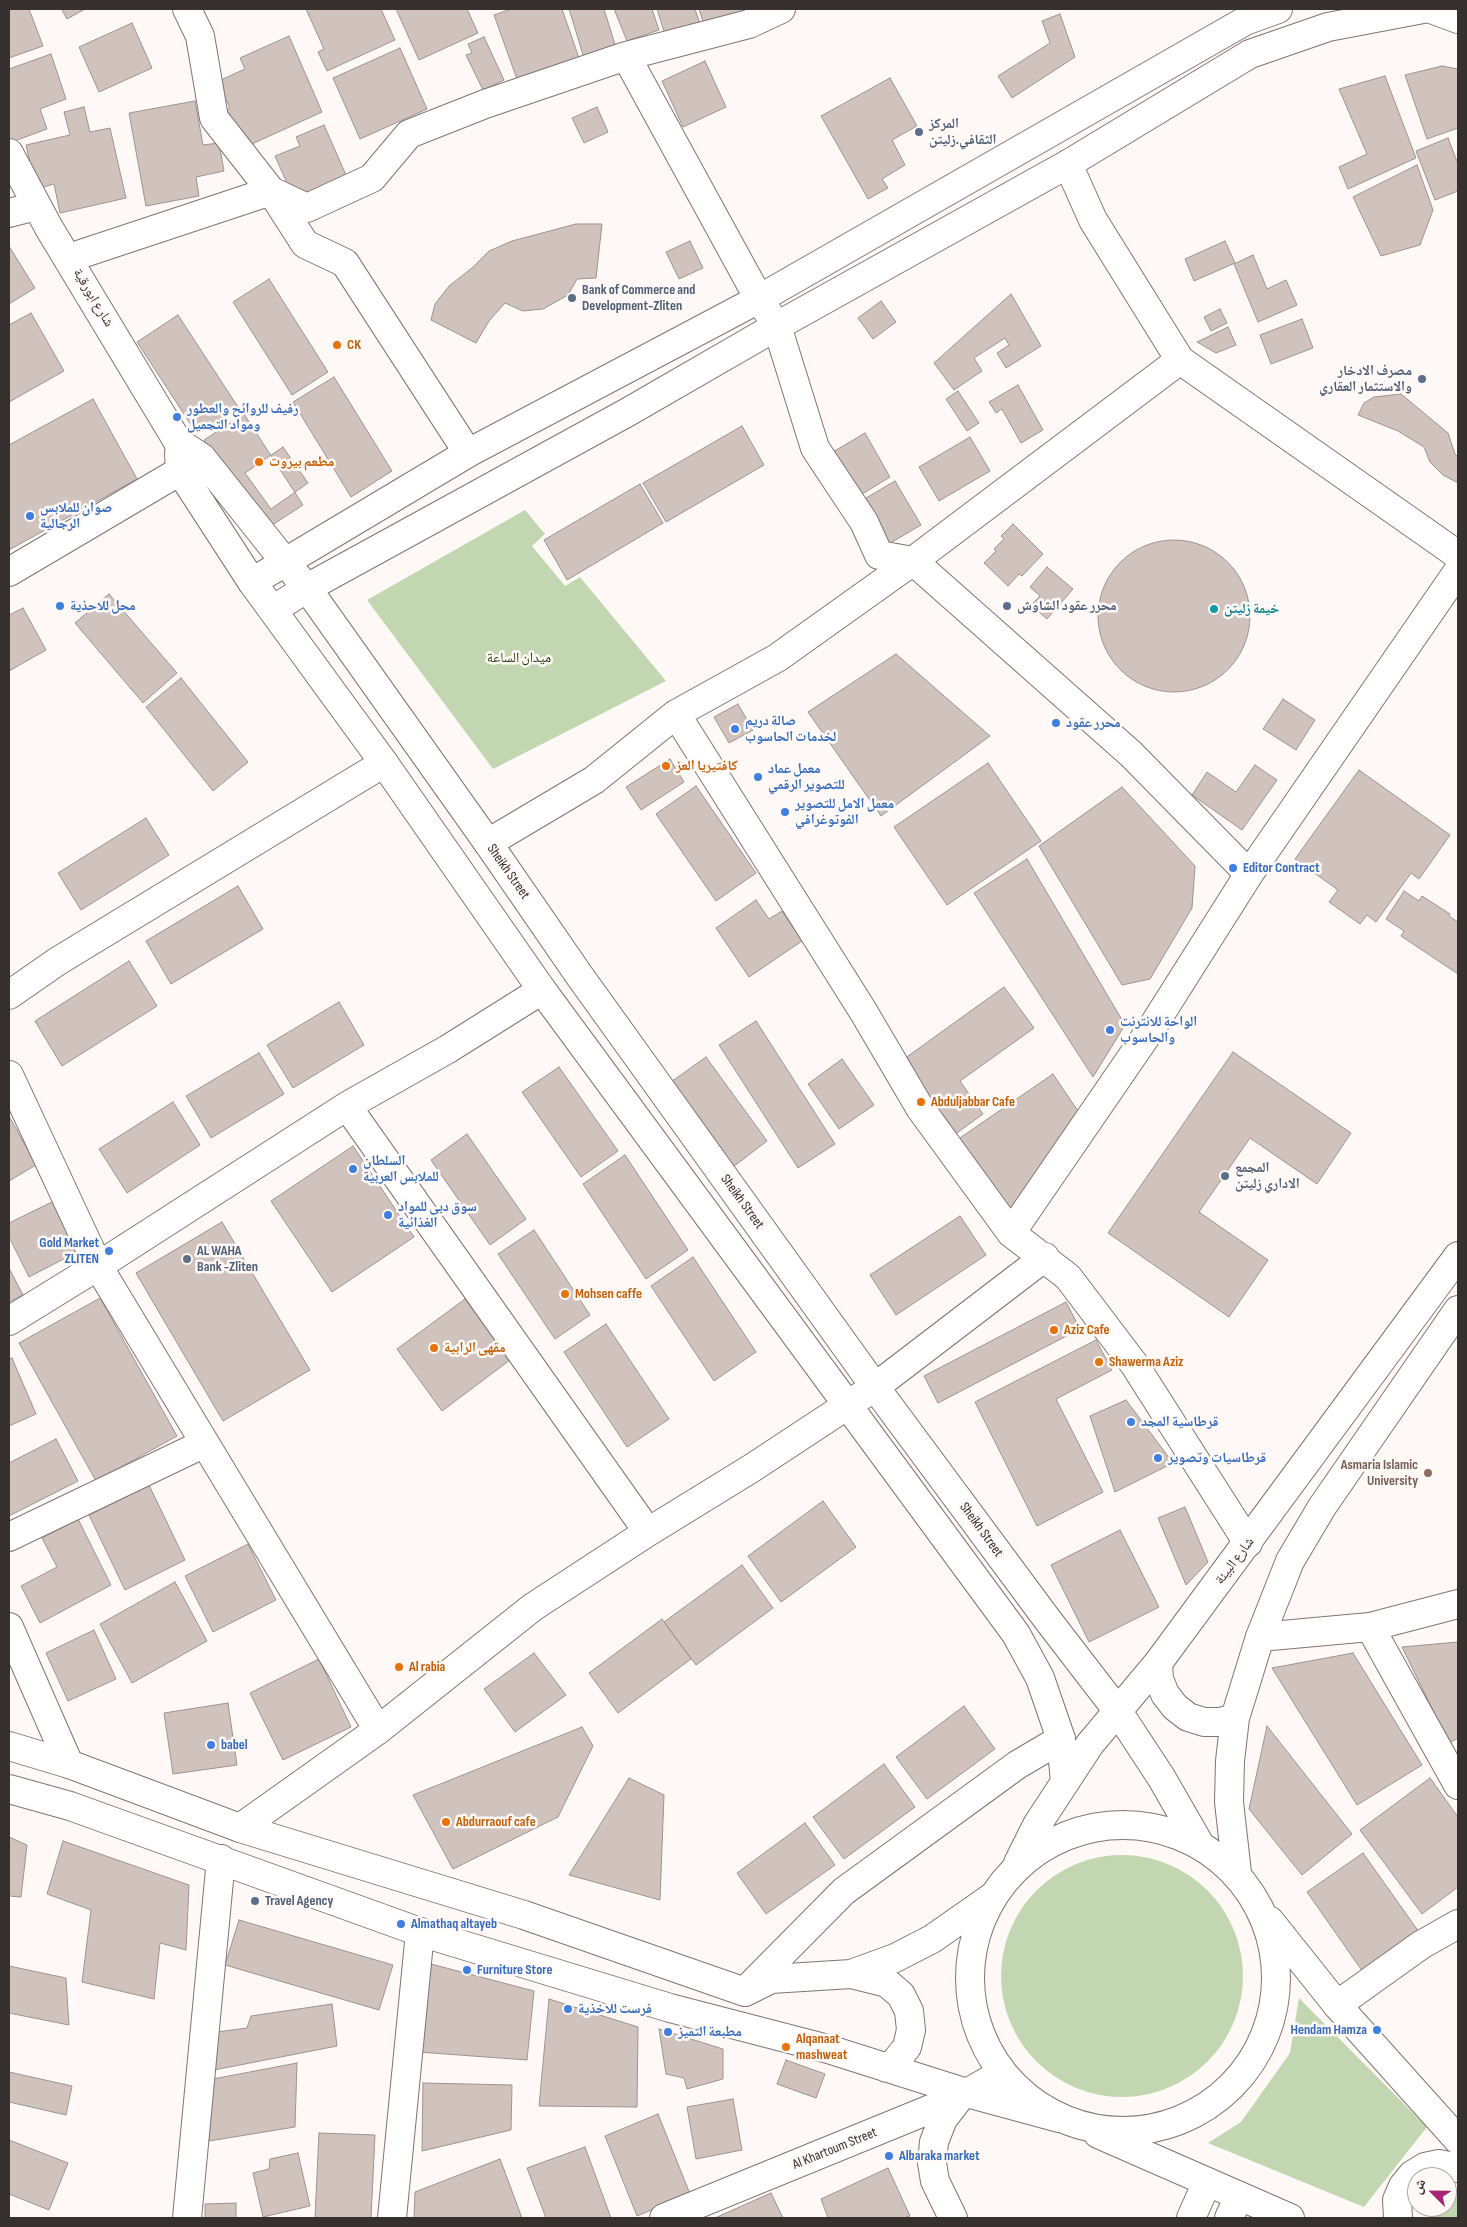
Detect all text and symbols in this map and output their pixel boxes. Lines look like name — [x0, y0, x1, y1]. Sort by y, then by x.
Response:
place label: المركز الثقافي.زليتن — [929, 116, 996, 148]
marker: المركز الثقافي.زليتن — [913, 126, 925, 138]
street label: شارع ابورقية — [69, 266, 117, 330]
place label: Bank of Commerce and Development-Zliten — [582, 282, 695, 314]
marker: Bank of Commerce and Development-Zliten — [566, 292, 578, 304]
place label: CK — [347, 337, 361, 353]
marker: CK — [331, 339, 343, 351]
place label: مصرف اﻻدخار واﻻستثمار العقاري — [1319, 363, 1412, 396]
marker: مصرف اﻻدخار واﻻستثمار العقاري — [1416, 373, 1428, 385]
place label: رفيف للروائح والعطور ومواد التجميل — [187, 401, 298, 434]
marker: رفيف للروائح والعطور ومواد التجميل — [171, 411, 183, 423]
place label: مطعم بيروت — [269, 454, 334, 470]
marker: مطعم بيروت — [253, 456, 265, 468]
place label: صوان للملابس الرجالية — [40, 500, 112, 532]
marker: صوان للملابس الرجالية — [24, 510, 36, 522]
place label: محل للاحذية — [70, 598, 136, 614]
place label: محرر عقود الشاوش — [1017, 598, 1117, 614]
marker: محل للاحذية — [54, 600, 66, 612]
marker: محرر عقود الشاوش — [1001, 600, 1013, 612]
place label: خيمة زليتن — [1224, 601, 1279, 617]
marker: خيمة زليتن — [1208, 603, 1220, 615]
park label: ميدان الساعة — [487, 650, 551, 666]
place label: صالة دريم لخدمات الحاسوب — [745, 713, 836, 746]
place label: محرر عقود — [1066, 715, 1121, 731]
marker: محرر عقود — [1050, 717, 1062, 729]
marker: صالة دريم لخدمات الحاسوب — [729, 723, 741, 735]
place label: كافتيريا العز — [676, 758, 738, 774]
marker: كافتيريا العز — [660, 760, 672, 772]
place label: معمل عماد للتصوير الرقمي — [768, 761, 845, 794]
marker: معمل عماد للتصوير الرقمي — [752, 771, 764, 783]
place label: معمل الامل للتصوير الفوتوغرافي — [795, 796, 894, 829]
marker: معمل الامل للتصوير الفوتوغرافي — [779, 806, 791, 818]
street label: Sheikh Street — [483, 841, 533, 903]
place label: Editor Contract — [1243, 860, 1320, 876]
marker: Editor Contract — [1227, 862, 1239, 874]
place label: الواحة للانترنت والحاسوب — [1120, 1014, 1197, 1046]
marker: الواحة للانترنت والحاسوب — [1104, 1024, 1116, 1036]
place label: Abduljabbar Cafe — [931, 1094, 1015, 1110]
marker: Abduljabbar Cafe — [915, 1096, 927, 1108]
place label: السلطان للملابس العربية — [363, 1153, 439, 1186]
place label: المجمع الاداري زليتن — [1235, 1160, 1300, 1192]
marker: السلطان للملابس العربية — [347, 1163, 359, 1175]
marker: المجمع الاداري زليتن — [1219, 1170, 1231, 1182]
street label: Sheikh Street — [717, 1171, 767, 1233]
place label: سوق دبي للمواد الغذائية — [398, 1199, 477, 1232]
marker: سوق دبي للمواد الغذائية — [382, 1209, 394, 1221]
place label: Gold Market ZLITEN — [39, 1235, 99, 1268]
place label: AL WAHA Bank -Zliten — [197, 1243, 258, 1276]
marker: Gold Market ZLITEN — [103, 1245, 115, 1257]
marker: AL WAHA Bank -Zliten — [181, 1253, 193, 1265]
place label: Mohsen caffe — [575, 1286, 642, 1302]
marker: Mohsen caffe — [559, 1288, 571, 1300]
place label: Aziz Cafe — [1064, 1322, 1110, 1338]
marker: Aziz Cafe — [1048, 1324, 1060, 1336]
place label: مقهى الرابية — [444, 1340, 506, 1356]
marker: مقهى الرابية — [428, 1342, 440, 1354]
place label: Shawerma Aziz — [1109, 1354, 1184, 1370]
marker: Shawerma Aziz — [1093, 1356, 1105, 1368]
place label: قرطاسية المجد — [1141, 1414, 1219, 1430]
marker: قرطاسية المجد — [1125, 1416, 1137, 1428]
place label: قرطاسيات وتصوير — [1168, 1450, 1266, 1466]
marker: قرطاسيات وتصوير — [1152, 1452, 1164, 1464]
place label: Asmaria Islamic University — [1341, 1457, 1418, 1490]
marker: Asmaria Islamic University — [1422, 1467, 1434, 1479]
street label: Sheikh Street — [956, 1499, 1006, 1561]
street label: شارع البيئة — [1212, 1534, 1258, 1588]
place label: Al rabia — [409, 1659, 445, 1675]
marker: Al rabia — [393, 1661, 405, 1673]
place label: babel — [221, 1737, 248, 1753]
marker: babel — [205, 1739, 217, 1751]
place label: Abdurraouf cafe — [456, 1814, 536, 1830]
marker: Abdurraouf cafe — [440, 1816, 452, 1828]
place label: Travel Agency — [265, 1893, 333, 1909]
marker: Travel Agency — [249, 1895, 261, 1907]
place label: Almathaq altayeb — [411, 1916, 497, 1932]
marker: Almathaq altayeb — [395, 1918, 407, 1930]
place label: Furniture Store — [477, 1962, 552, 1978]
marker: Furniture Store — [461, 1964, 473, 1976]
place label: فرست للاخذية — [578, 2001, 652, 2017]
marker: فرست للاخذية — [562, 2003, 574, 2015]
place label: Hendam Hamza — [1290, 2022, 1367, 2038]
place label: مطبعة التميز — [678, 2024, 742, 2040]
marker: Hendam Hamza — [1371, 2024, 1383, 2036]
marker: مطبعة التميز — [662, 2026, 674, 2038]
place label: Alqanaat mashweat — [796, 2031, 847, 2064]
marker: Alqanaat mashweat — [780, 2041, 792, 2053]
street label: Al Khartoum Street — [790, 2124, 880, 2174]
place label: Albaraka market — [899, 2148, 980, 2164]
marker: Albaraka market — [883, 2150, 895, 2162]
north arrow — [1407, 2167, 1457, 2217]
text: ش — [1408, 2176, 1429, 2197]

